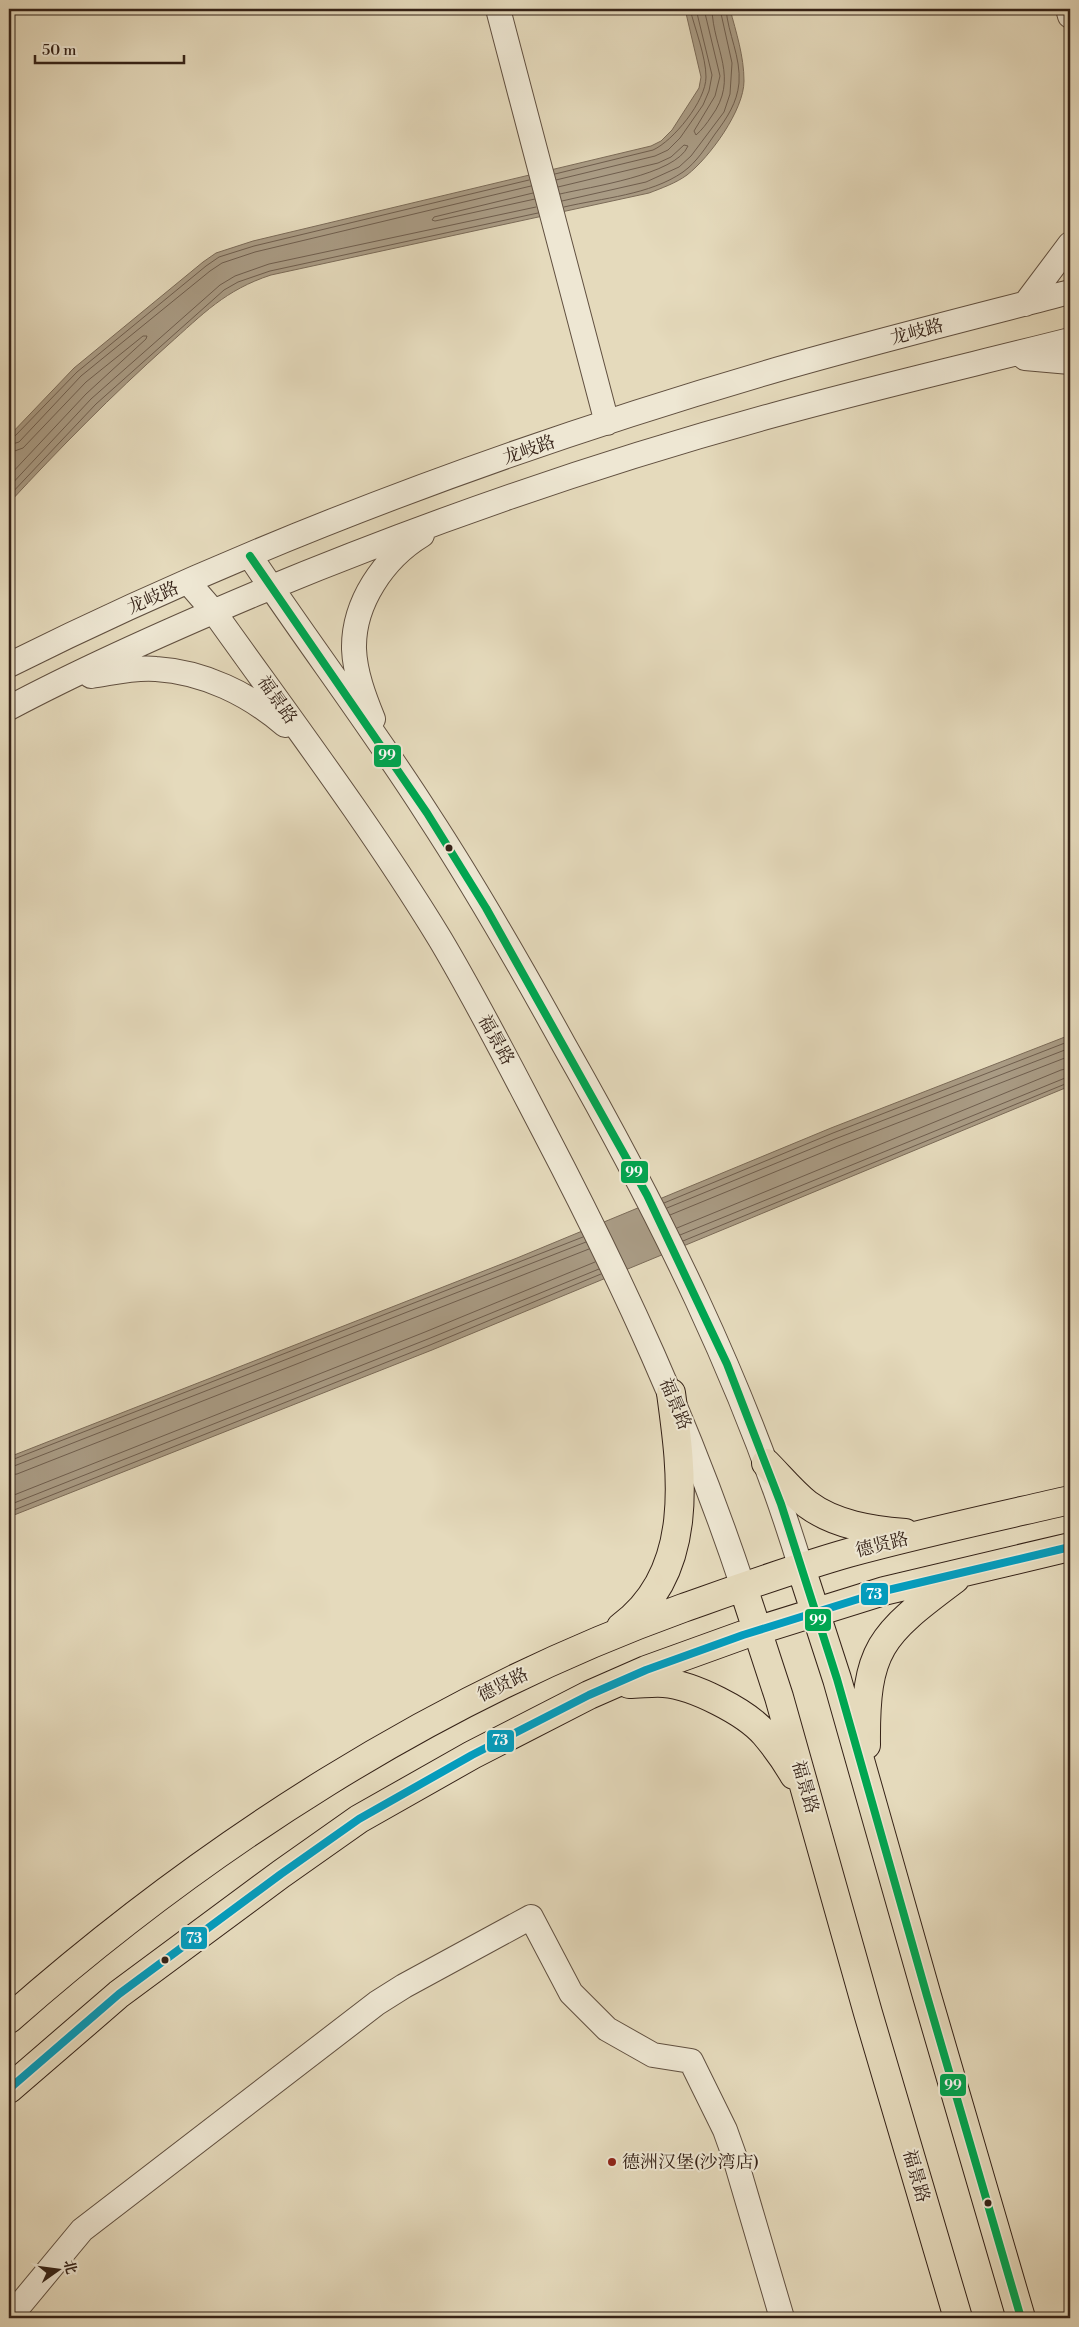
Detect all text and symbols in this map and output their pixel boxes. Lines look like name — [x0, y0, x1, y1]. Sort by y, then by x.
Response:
scale bar — [35, 32, 184, 64]
text: 50 m — [42, 41, 76, 60]
street label: 龙岐路 — [888, 314, 946, 350]
street label: 龙岐路 — [500, 430, 558, 470]
street label: 龙岐路 — [124, 577, 182, 619]
street label: 福景路 — [252, 671, 302, 729]
line badge: 99 — [373, 744, 402, 768]
text: 99 — [378, 747, 396, 765]
unlabelled marker — [444, 843, 454, 853]
street label: 福景路 — [473, 1011, 519, 1069]
line badge: 99 — [620, 1160, 649, 1184]
text: 99 — [625, 1164, 643, 1182]
street label: 福景路 — [654, 1375, 696, 1433]
street label: 德贤路 — [853, 1527, 911, 1563]
line badge: 73 — [860, 1582, 889, 1606]
text: 73 — [866, 1586, 882, 1604]
line badge: 99 — [804, 1608, 832, 1632]
text: 99 — [809, 1612, 827, 1630]
street label: 德贤路 — [474, 1663, 532, 1707]
line badge: 73 — [486, 1729, 515, 1753]
text: 73 — [492, 1732, 508, 1750]
street label: 福景路 — [787, 1758, 823, 1816]
line badge: 73 — [180, 1926, 208, 1950]
text: 73 — [186, 1930, 202, 1948]
unlabelled marker — [160, 1955, 170, 1965]
line badge: 99 — [939, 2073, 967, 2097]
text: 99 — [944, 2077, 962, 2095]
street label: 福景路 — [898, 2147, 934, 2205]
place label: 德洲汉堡(沙湾店) — [622, 2151, 759, 2174]
marker: 德洲汉堡(沙湾店) — [606, 2156, 618, 2168]
unlabelled marker — [983, 2198, 993, 2208]
north arrow — [32, 2244, 82, 2294]
text: 北 — [59, 2258, 80, 2276]

